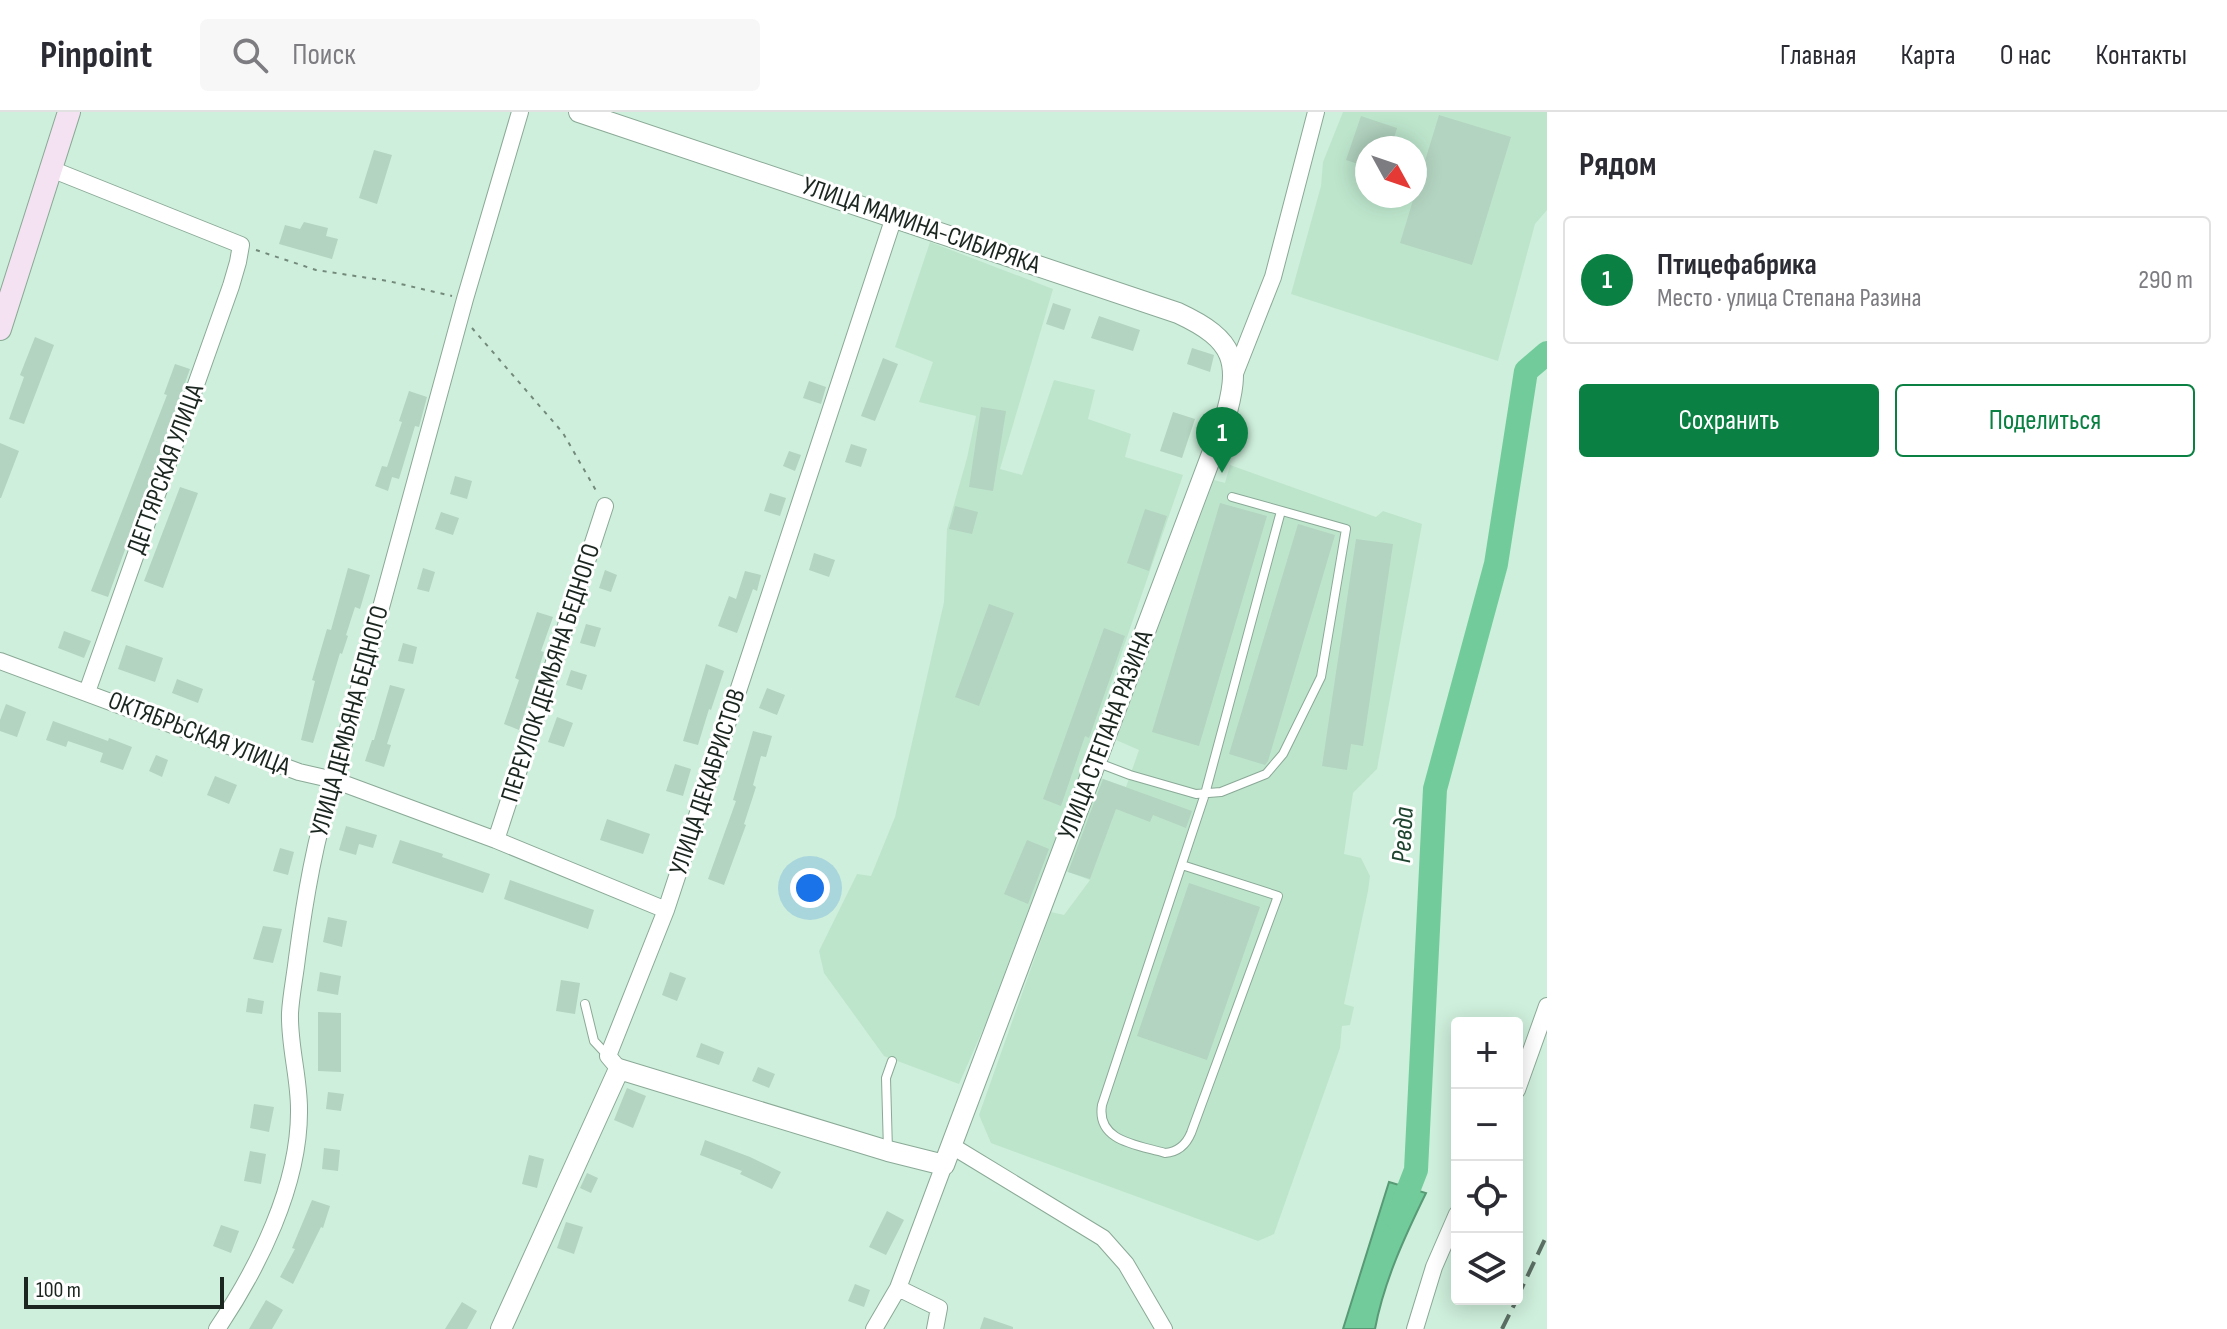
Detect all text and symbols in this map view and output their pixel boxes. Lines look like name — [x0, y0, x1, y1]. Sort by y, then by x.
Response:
search box — [200, 19, 760, 91]
text: Pinpoint — [40, 33, 152, 78]
icon: search — [228, 33, 272, 77]
text: Поиск — [292, 37, 356, 73]
text: Главная — [1780, 39, 1856, 72]
text: Карта — [1900, 39, 1956, 72]
text: О нас — [2000, 39, 2052, 72]
text: Контакты — [2096, 39, 2187, 72]
north arrow — [1355, 136, 1427, 208]
text: Рядом — [1579, 144, 1657, 185]
street label: УЛИЦА МАМИНА-СИБИРЯКА — [798, 171, 1045, 282]
text: Птицефабрика — [1657, 247, 1817, 283]
text: 1 — [1602, 265, 1612, 296]
text: 290 m — [2138, 265, 2193, 296]
text: Место · улица Степана Разина — [1657, 283, 1922, 314]
street label: ДЕГТЯРСКАЯ УЛИЦА — [121, 379, 211, 558]
button: Сохранить — [1579, 384, 1879, 457]
button: Поделиться — [1895, 384, 2195, 457]
pin: 1 — [1196, 407, 1248, 473]
street label: ПЕРЕУЛОК ДЕМЬЯНА БЕДНОГО — [495, 540, 607, 806]
street label: УЛИЦА ДЕМЬЯНА БЕДНОГО — [304, 602, 396, 840]
street label: УЛИЦА СТЕПАНА РАЗИНА — [1052, 625, 1160, 844]
street label: ОКТЯБРЬСКАЯ УЛИЦА — [104, 685, 295, 783]
street label: УЛИЦА ДЕКАБРИСТОВ — [663, 685, 753, 879]
water label: Ревда — [1385, 805, 1421, 864]
your location — [790, 868, 830, 908]
map controls — [1451, 1017, 1523, 1305]
button: + — [1451, 1017, 1523, 1089]
button: − — [1451, 1089, 1523, 1161]
button: locate — [1451, 1161, 1523, 1233]
button: layers — [1451, 1233, 1523, 1305]
scale bar — [24, 1273, 224, 1309]
text: 100 m — [36, 1277, 81, 1304]

